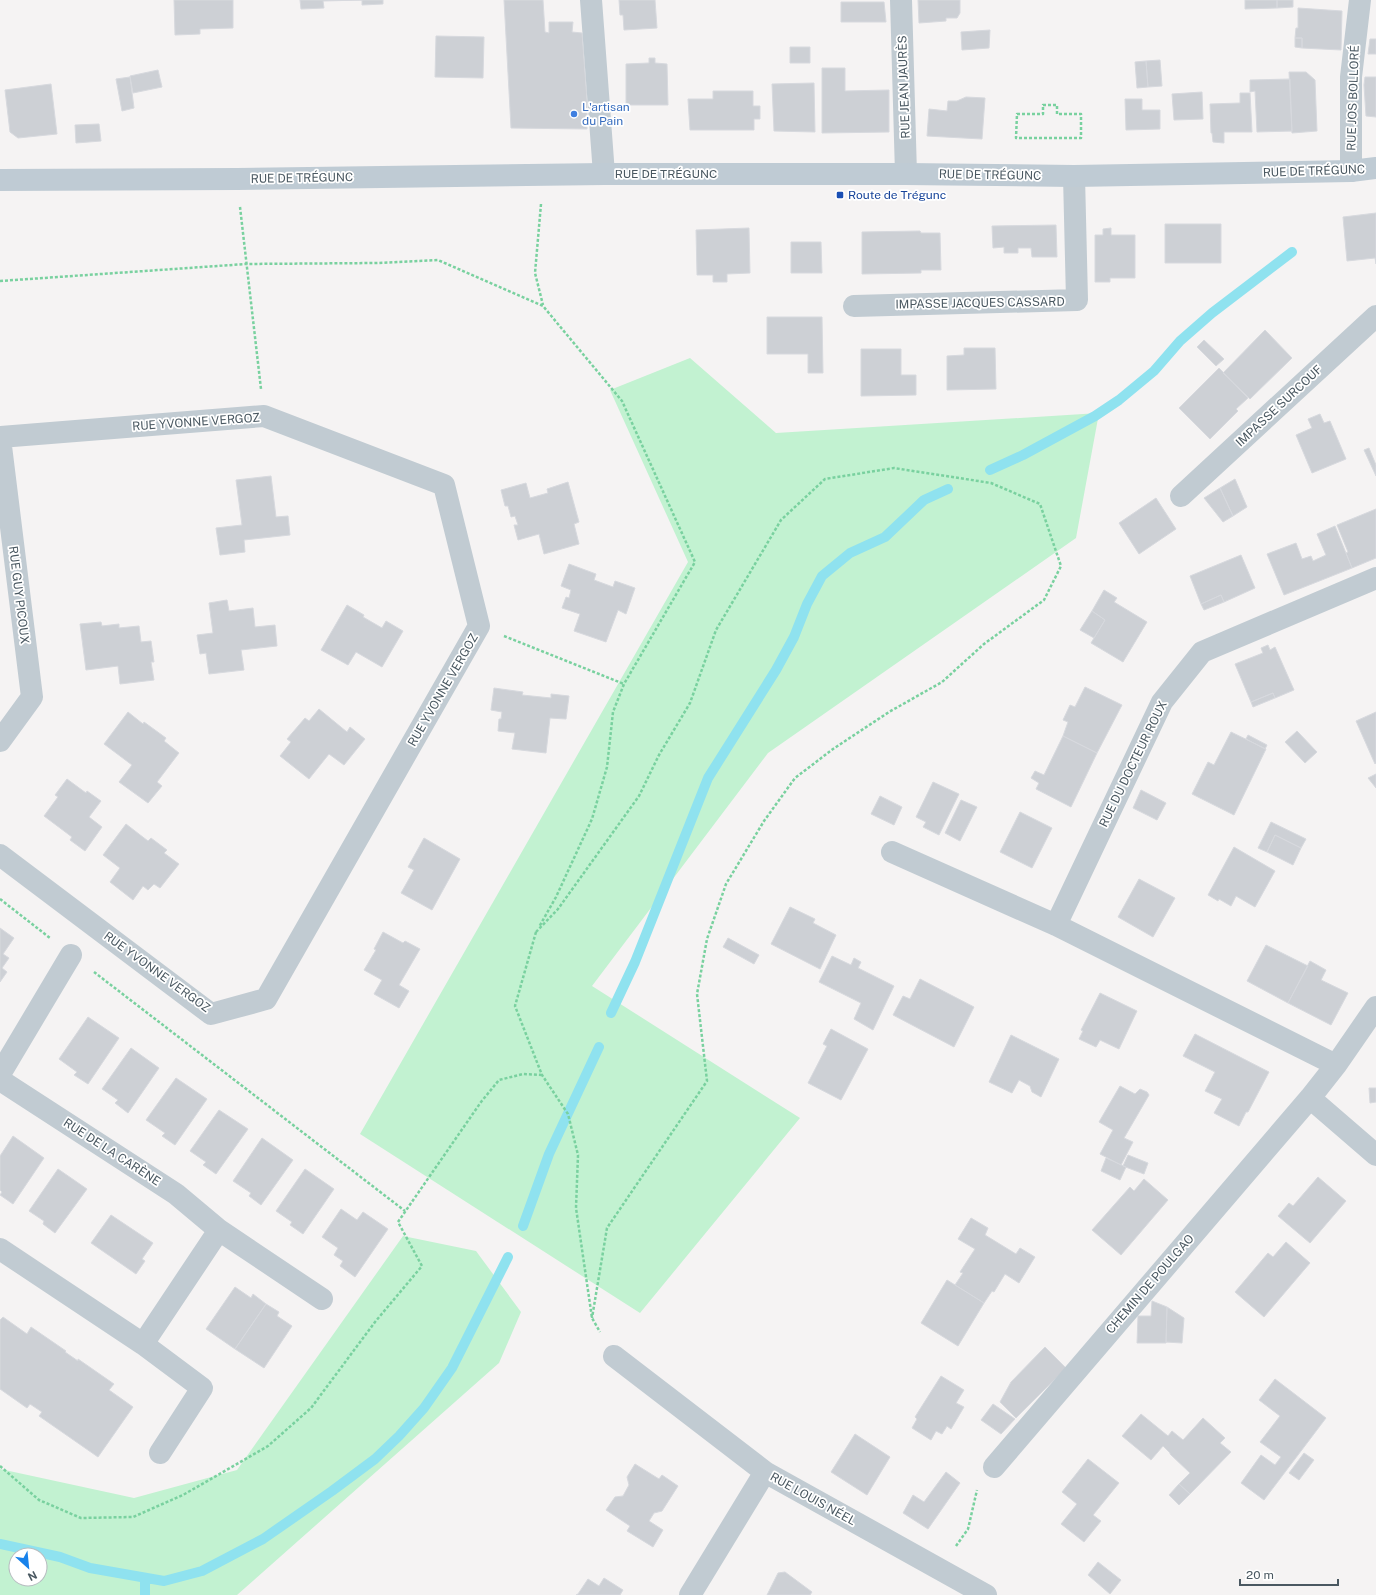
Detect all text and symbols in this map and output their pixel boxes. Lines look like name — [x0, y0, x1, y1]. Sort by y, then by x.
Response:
street label: RUE JEAN JAURÈS — [895, 35, 913, 139]
street label: RUE JOS BOLLORÉ — [1344, 45, 1362, 151]
place label: L'artisan du Pain — [582, 100, 630, 128]
marker: L'artisan du Pain — [569, 109, 579, 119]
street label: RUE DE TRÉGUNC — [1263, 162, 1365, 180]
street label: RUE DE TRÉGUNC — [615, 167, 717, 181]
street label: RUE DE TRÉGUNC — [939, 167, 1041, 183]
street label: RUE DE TRÉGUNC — [251, 170, 353, 186]
place label: Route de Trégunc — [848, 188, 946, 202]
marker: Route de Trégunc — [835, 190, 845, 200]
street label: IMPASSE JACQUES CASSARD — [895, 295, 1065, 311]
street label: IMPASSE SURCOUF — [1233, 362, 1325, 450]
street label: RUE YVONNE VERGOZ — [132, 411, 261, 433]
street label: RUE GUY PICOUX — [6, 545, 32, 645]
street label: RUE YVONNE VERGOZ — [405, 631, 481, 749]
street label: RUE DU DOCTEUR ROUX — [1096, 699, 1170, 829]
street label: RUE YVONNE VERGOZ — [101, 929, 213, 1015]
street label: RUE DE LA CARÈNE — [61, 1115, 163, 1189]
street label: CHEMIN DE POULGAO — [1103, 1231, 1197, 1336]
street label: RUE LOUIS NÉEL — [768, 1470, 858, 1528]
north arrow — [8, 1547, 48, 1587]
scale bar — [1240, 1561, 1338, 1587]
text: 20 m — [1246, 1568, 1274, 1582]
text: N — [26, 1569, 39, 1583]

